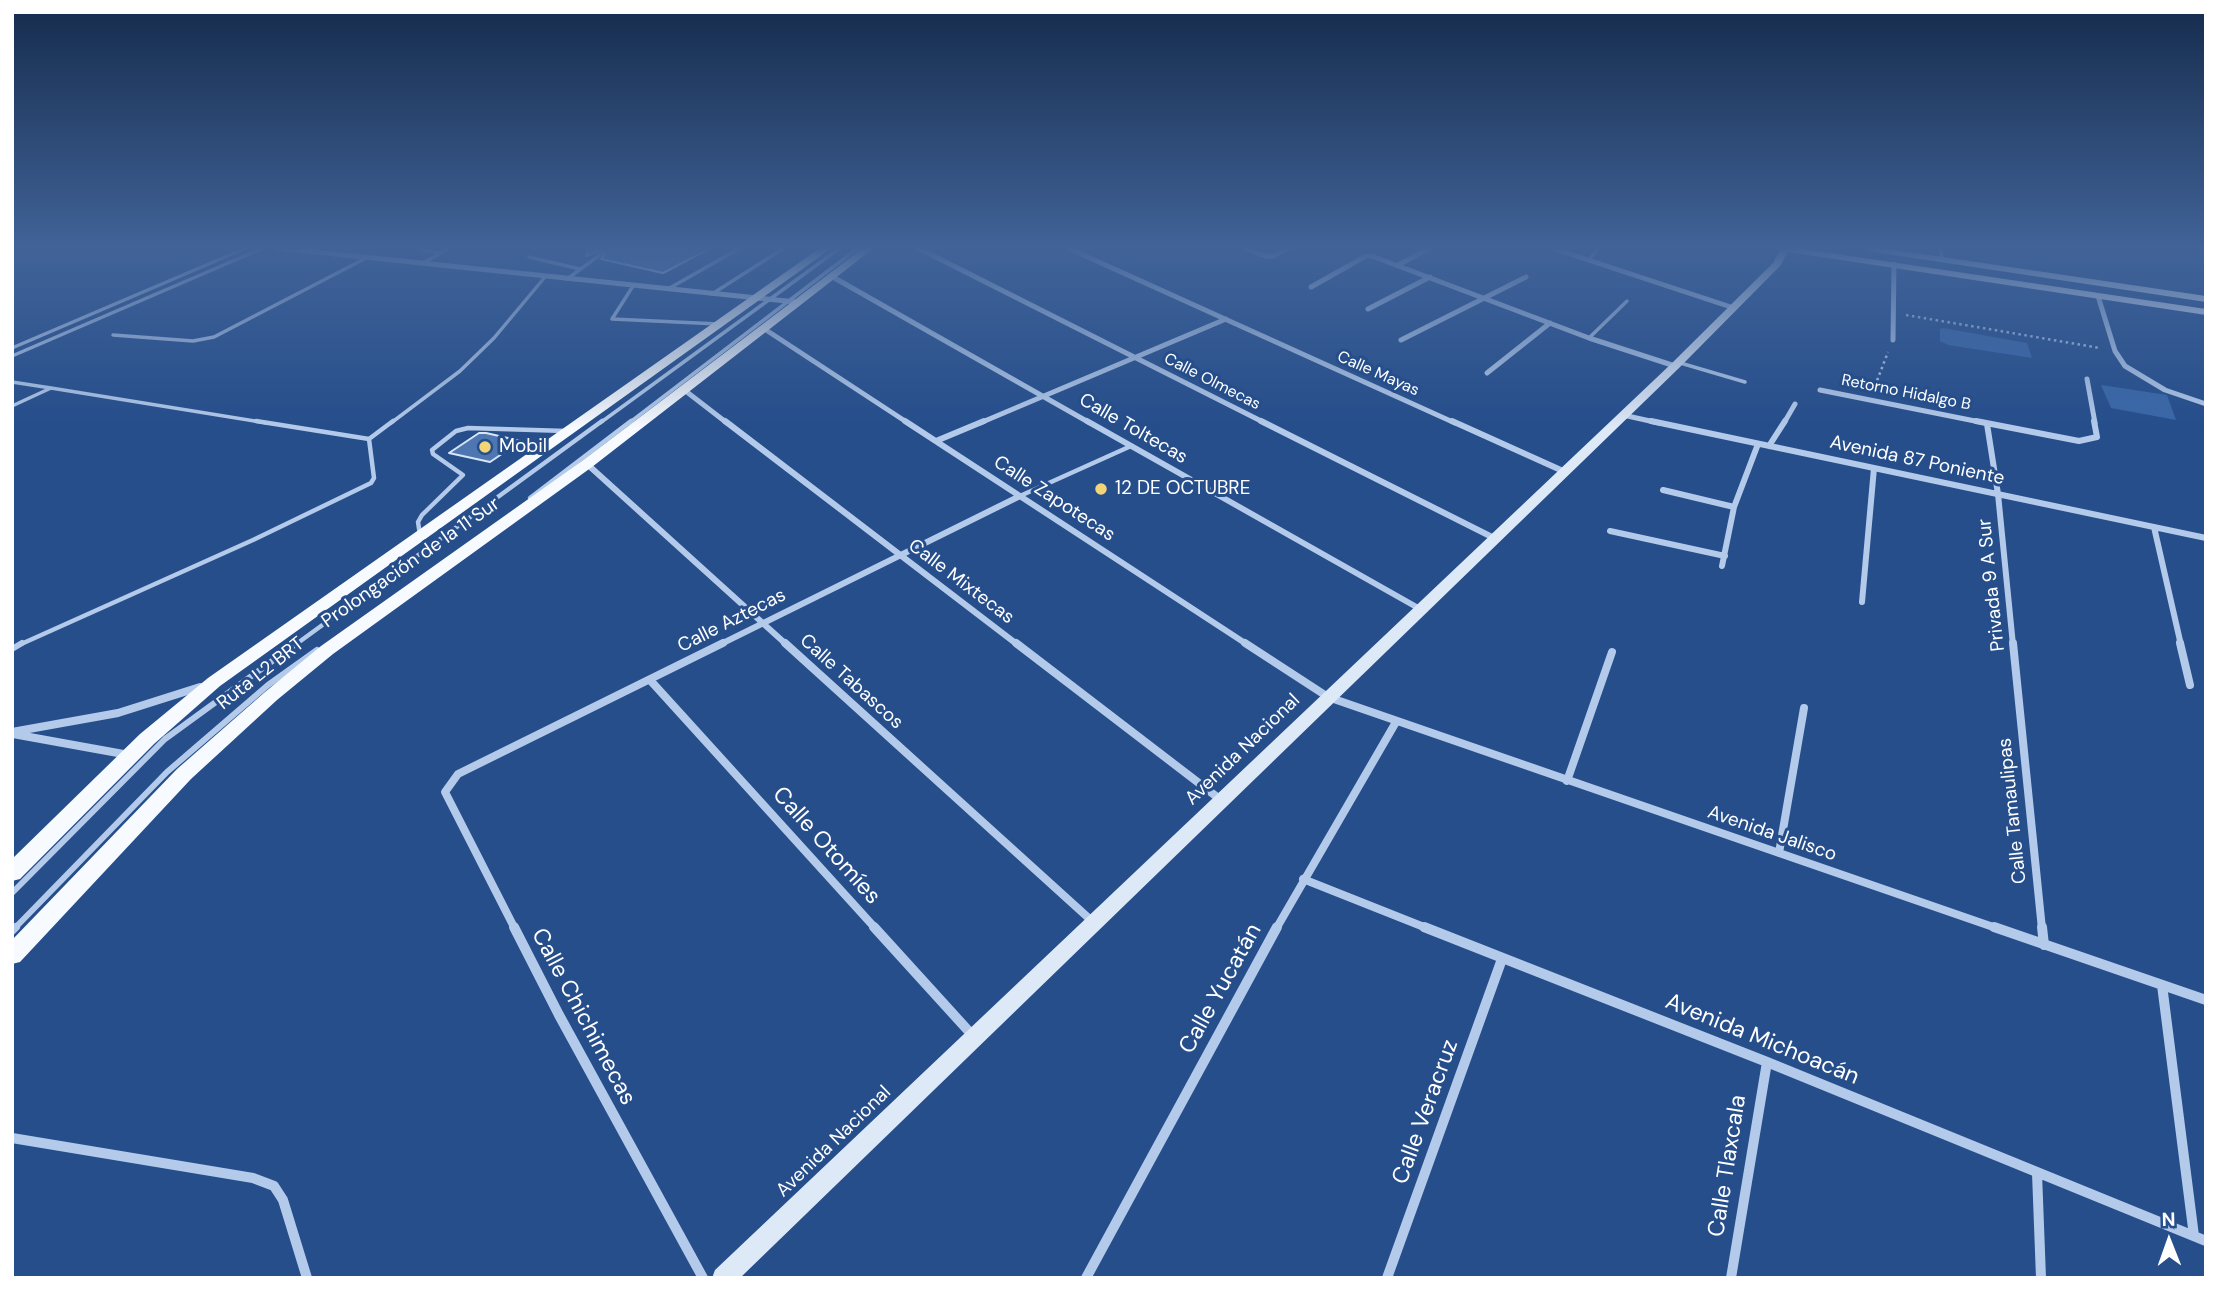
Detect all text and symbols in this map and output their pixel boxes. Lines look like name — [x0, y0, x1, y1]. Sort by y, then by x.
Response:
street label: Calle Mayas — [1334, 347, 1422, 401]
street label: Calle Olmecas — [1160, 349, 1264, 415]
street label: Retorno Hidalgo B — [1840, 371, 1972, 415]
street label: Calle Toltecas — [1075, 389, 1191, 469]
street label: Avenida 87 Poniente — [1828, 431, 2006, 491]
place label: Mobil — [499, 436, 547, 458]
marker: Mobil — [477, 439, 493, 455]
street label: Calle Zapotecas — [989, 451, 1119, 547]
place label: 12 DE OCTUBRE — [1115, 478, 1250, 500]
marker: 12 DE OCTUBRE — [1093, 481, 1109, 497]
street label: Prolongación de la 11 Sur — [318, 493, 504, 633]
street label: Privada 9 A Sur — [1974, 517, 2010, 653]
street label: Calle Mixtecas — [903, 535, 1019, 629]
street label: Calle Aztecas — [674, 584, 790, 658]
street label: Calle Tabascos — [795, 630, 907, 734]
street label: Ruta L2 BRT — [213, 633, 309, 715]
street label: Avenida Nacional — [1181, 690, 1305, 810]
street label: Calle Tamaulipas — [1994, 737, 2032, 885]
street label: Calle Otomíes — [766, 781, 886, 911]
street label: Avenida Jalisco — [1704, 801, 1840, 867]
street label: Calle Yucatán — [1174, 919, 1268, 1059]
street label: Calle Chichimecas — [525, 924, 641, 1110]
street label: Avenida Michoacán — [1661, 988, 1863, 1092]
street label: Calle Veracruz — [1387, 1036, 1465, 1188]
street label: Avenida Nacional — [772, 1082, 896, 1202]
street label: Calle Tlaxcala — [1703, 1093, 1753, 1239]
north arrow — [2134, 1206, 2204, 1276]
text: N — [2161, 1207, 2176, 1232]

